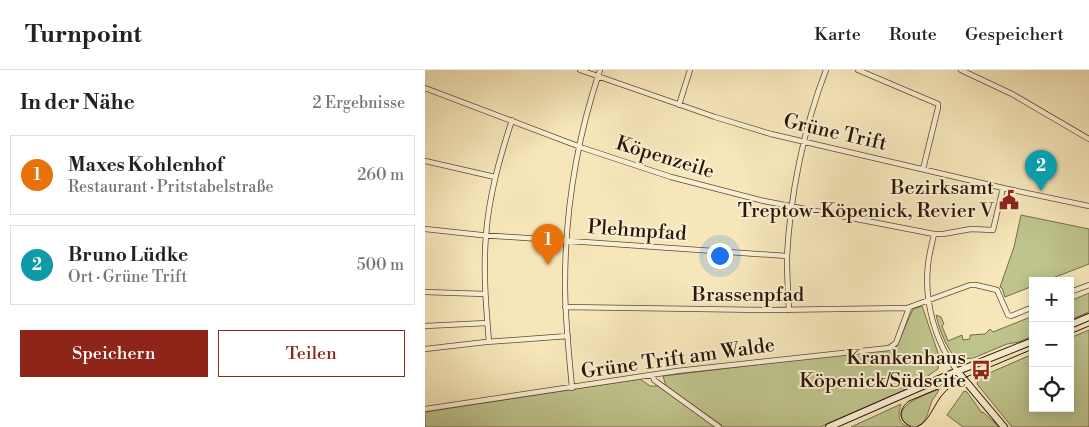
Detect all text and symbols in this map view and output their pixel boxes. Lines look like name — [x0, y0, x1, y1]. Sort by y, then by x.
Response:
text: Turnpoint — [25, 20, 142, 50]
text: Karte — [814, 23, 861, 46]
text: Route — [889, 23, 937, 46]
text: Gespeichert — [965, 23, 1064, 46]
text: In der Nähe — [20, 90, 135, 116]
text: 2 Ergebnisse — [313, 93, 405, 113]
street label: Grüne Trift — [781, 109, 889, 157]
street label: Köpenzeile — [613, 131, 717, 185]
pin: 2 — [1025, 150, 1057, 191]
text: Maxes Kohlenhof — [68, 153, 223, 177]
text: 1 — [33, 165, 41, 185]
text: 260 m — [357, 165, 404, 185]
place label: Bezirksamt Treptow-Köpenick, Revier V — [738, 176, 995, 224]
text: Restaurant · Pritstabelstraße — [68, 177, 274, 197]
public building icon: Bezirksamt Treptow-Köpenick, Revier V — [998, 189, 1020, 211]
street label: Plehmpfad — [587, 215, 688, 247]
pin: 1 — [532, 224, 564, 265]
text: Bruno Lüdke — [68, 243, 188, 267]
your location — [707, 243, 733, 269]
text: 2 — [32, 255, 42, 275]
text: 500 m — [357, 255, 404, 275]
text: Ort · Grüne Trift — [68, 267, 187, 287]
map controls — [1029, 277, 1074, 412]
button: + — [1029, 277, 1074, 322]
street label: Brassenpfad — [691, 283, 805, 308]
button: − — [1029, 322, 1074, 367]
button: Speichern — [20, 330, 208, 377]
button: Teilen — [218, 330, 405, 377]
street label: Grüne Trift am Walde — [579, 333, 777, 385]
place label: Krankenhaus Köpenick/Südseite — [799, 346, 966, 394]
bus stop icon: Krankenhaus Köpenick/Südseite — [970, 359, 992, 381]
button: locate — [1029, 367, 1074, 412]

